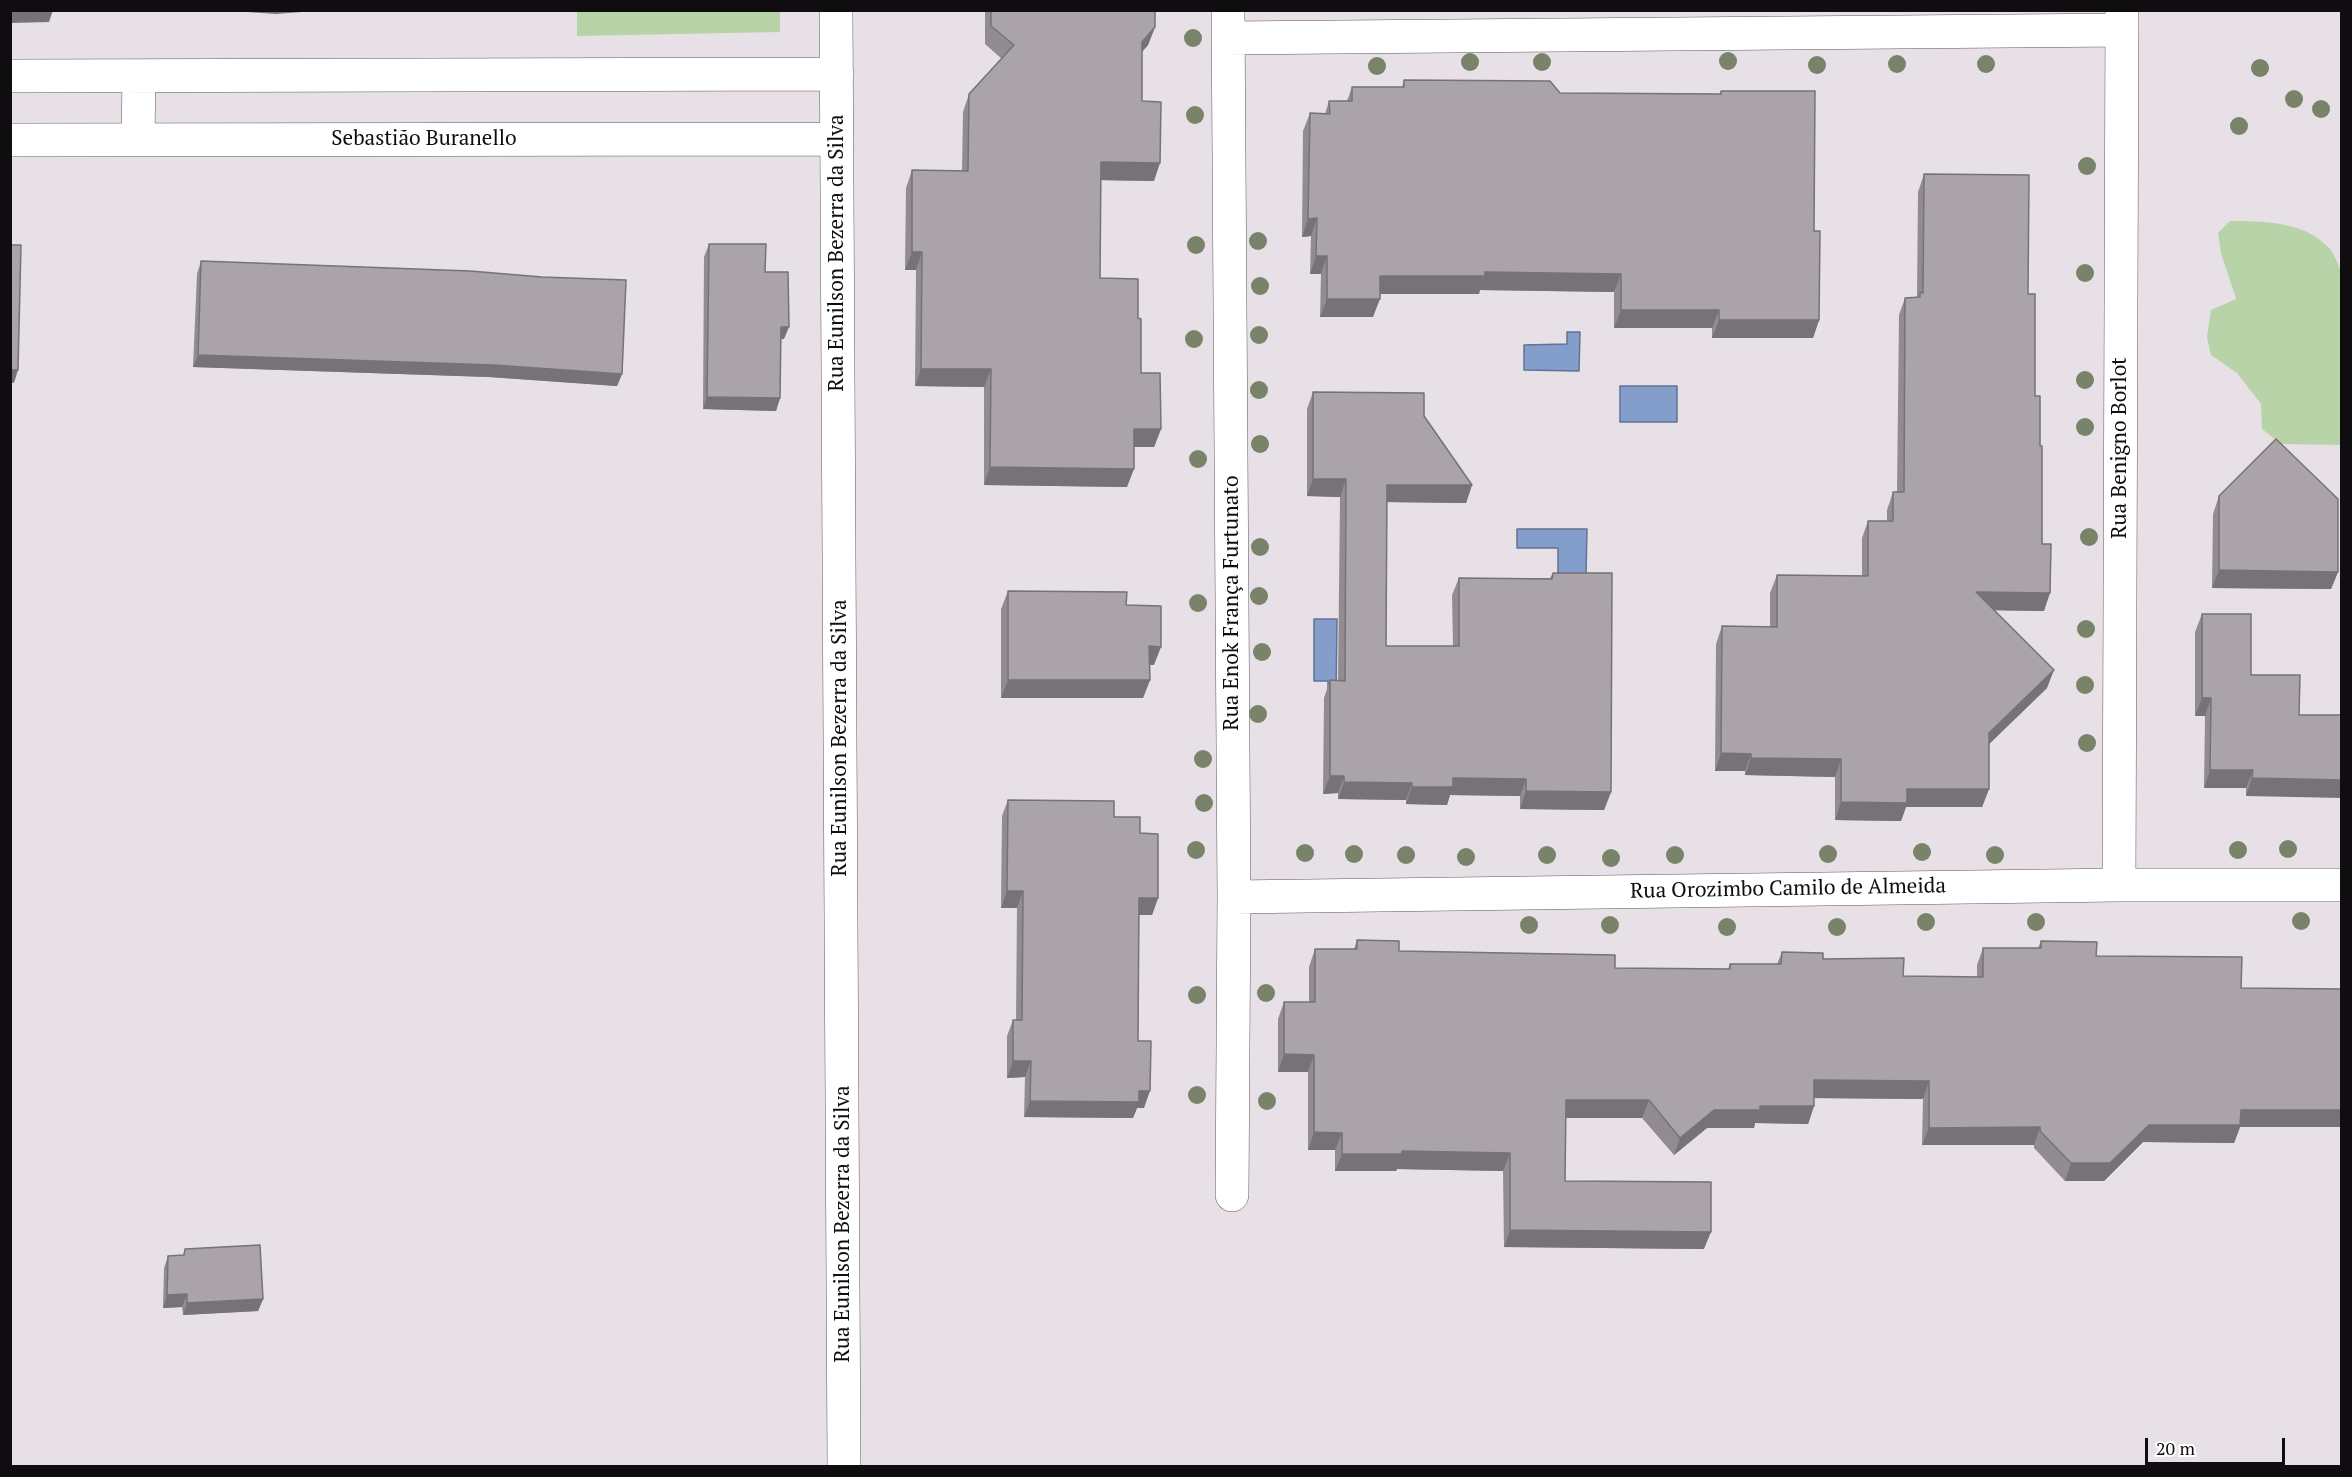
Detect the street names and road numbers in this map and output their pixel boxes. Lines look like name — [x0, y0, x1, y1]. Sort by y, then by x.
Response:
street label: Rua Eunilson Bezerra da Silva — [824, 115, 850, 391]
street label: Sebastião Buranello — [331, 126, 517, 152]
street label: Rua Benigno Borlot — [2107, 357, 2133, 539]
street label: Rua Enok França Furtunato — [1219, 475, 1245, 731]
street label: Rua Eunilson Bezerra da Silva — [827, 600, 853, 876]
street label: Rua Orozimbo Camilo de Almeida — [1630, 874, 1946, 904]
street label: Rua Eunilson Bezerra da Silva — [830, 1086, 856, 1362]

